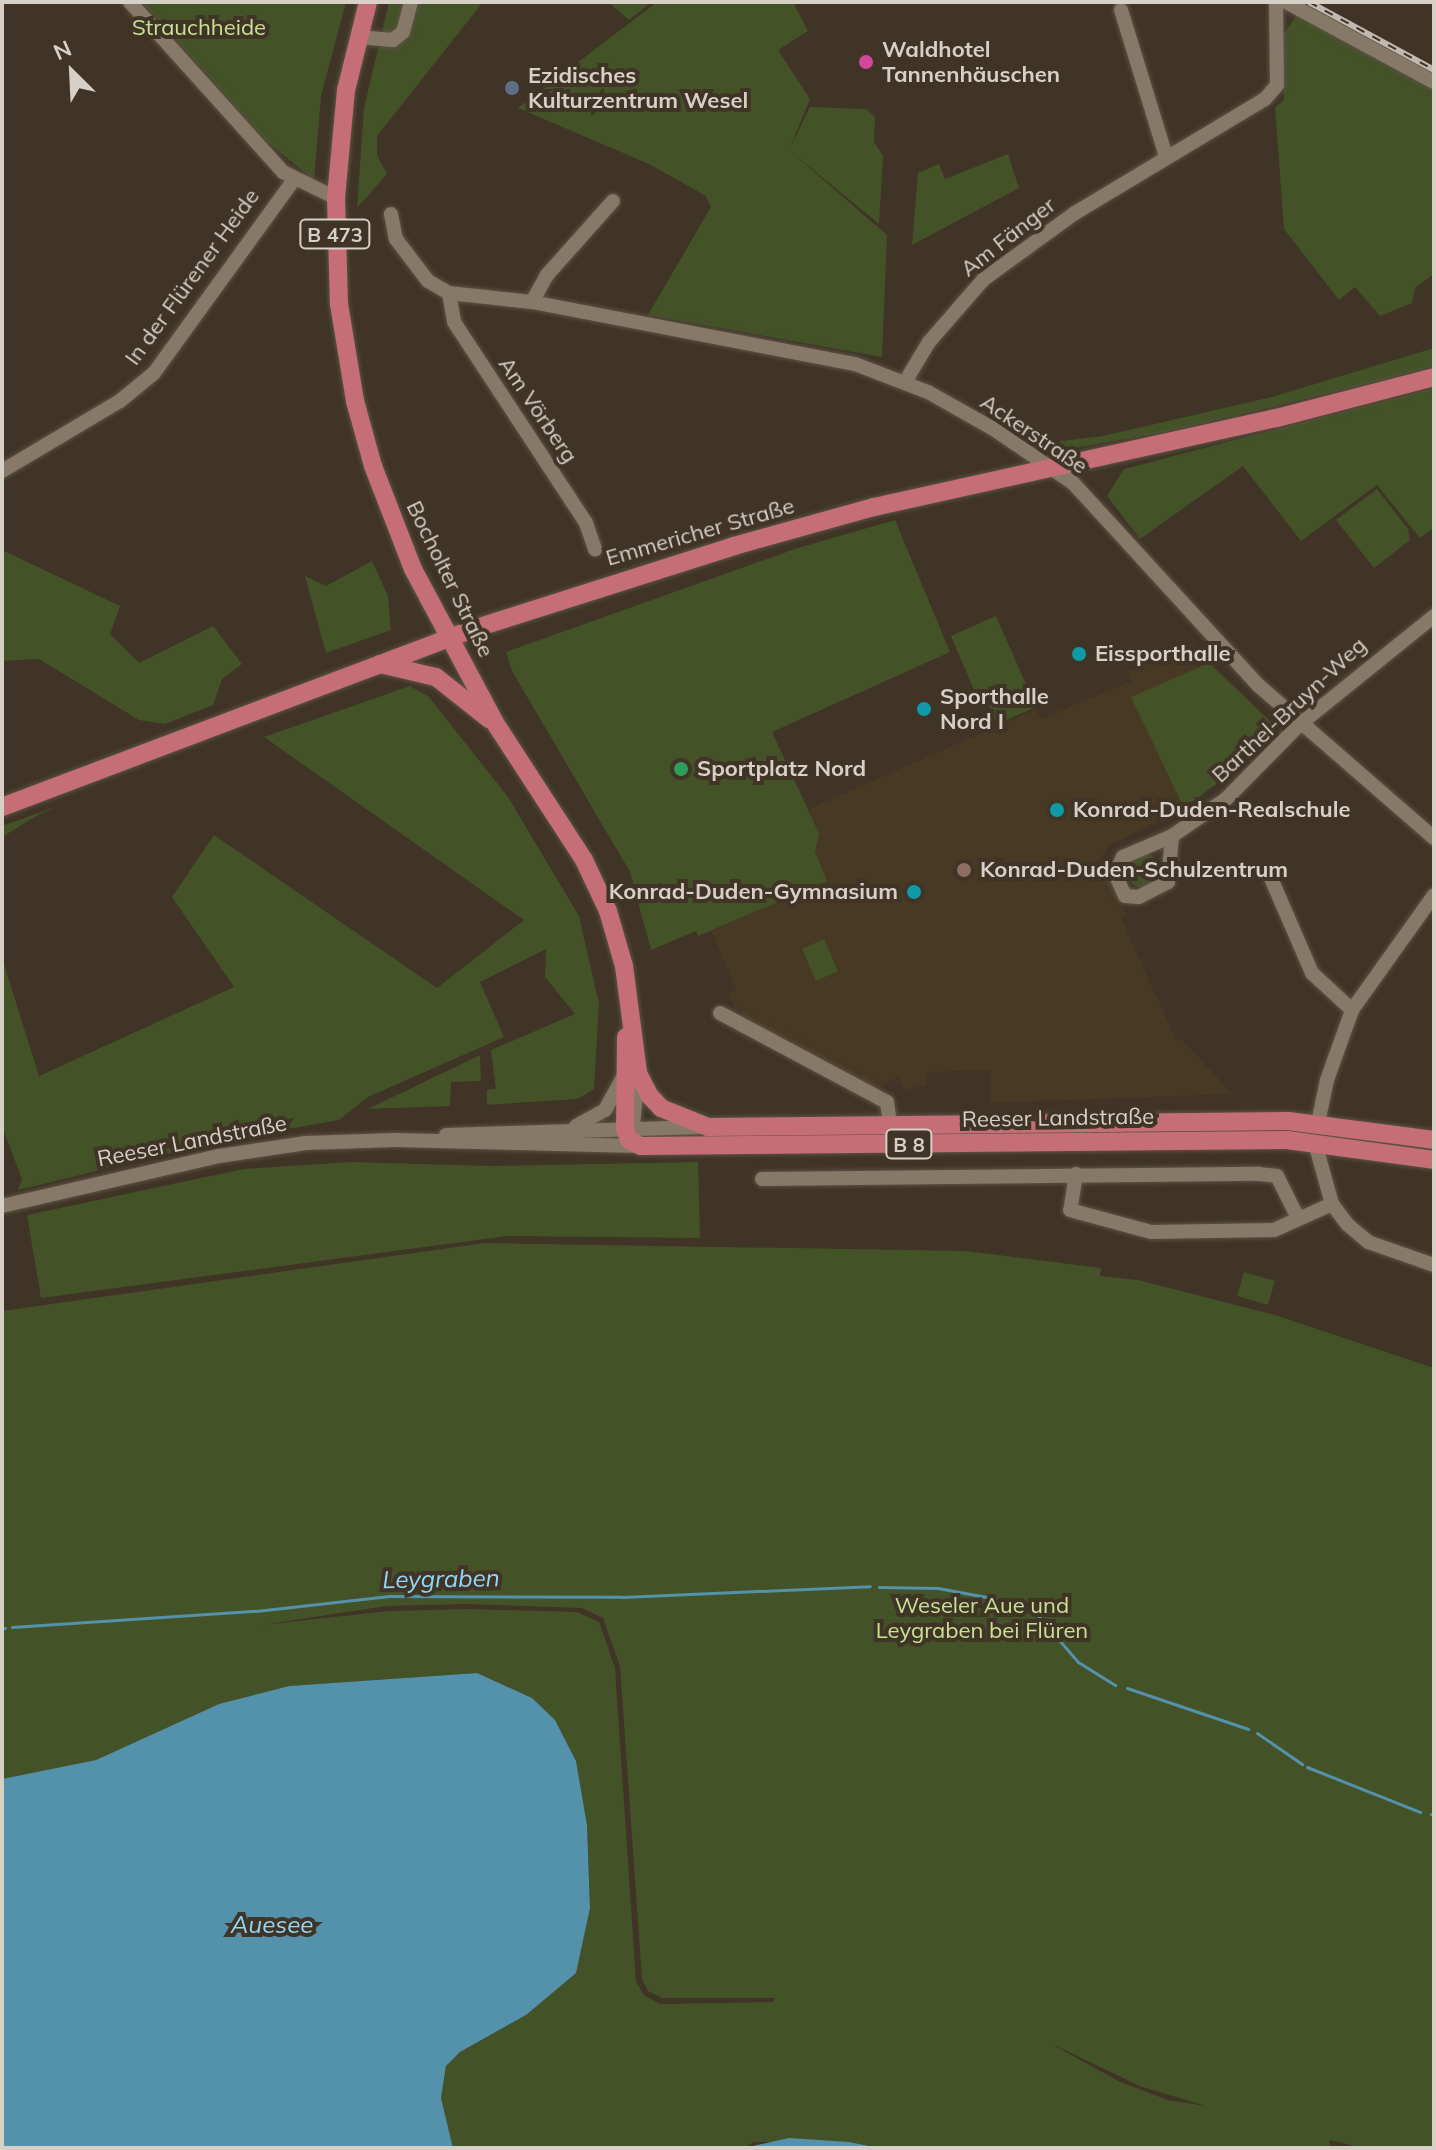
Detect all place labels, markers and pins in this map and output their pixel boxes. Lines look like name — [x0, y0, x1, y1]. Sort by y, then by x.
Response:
place label: Waldhotel Tannenhäuschen — [882, 36, 1060, 88]
marker: Waldhotel Tannenhäuschen — [857, 53, 875, 71]
place label: Ezidisches Kulturzentrum Wesel — [528, 62, 748, 114]
marker: Ezidisches Kulturzentrum Wesel — [503, 79, 521, 97]
place label: Eissporthalle — [1095, 641, 1231, 667]
marker: Eissporthalle — [1070, 645, 1088, 663]
place label: Sporthalle Nord I — [940, 683, 1049, 734]
marker: Sporthalle Nord I — [915, 700, 933, 718]
place label: Sportplatz Nord — [697, 756, 866, 782]
marker: Sportplatz Nord — [672, 760, 690, 778]
place label: Konrad-Duden-Realschule — [1073, 797, 1350, 823]
marker: Konrad-Duden-Realschule — [1048, 801, 1066, 819]
place label: Konrad-Duden-Schulzentrum — [980, 857, 1288, 883]
marker: Konrad-Duden-Schulzentrum — [955, 861, 973, 879]
place label: Konrad-Duden-Gymnasium — [609, 879, 898, 905]
marker: Konrad-Duden-Gymnasium — [905, 883, 923, 901]

